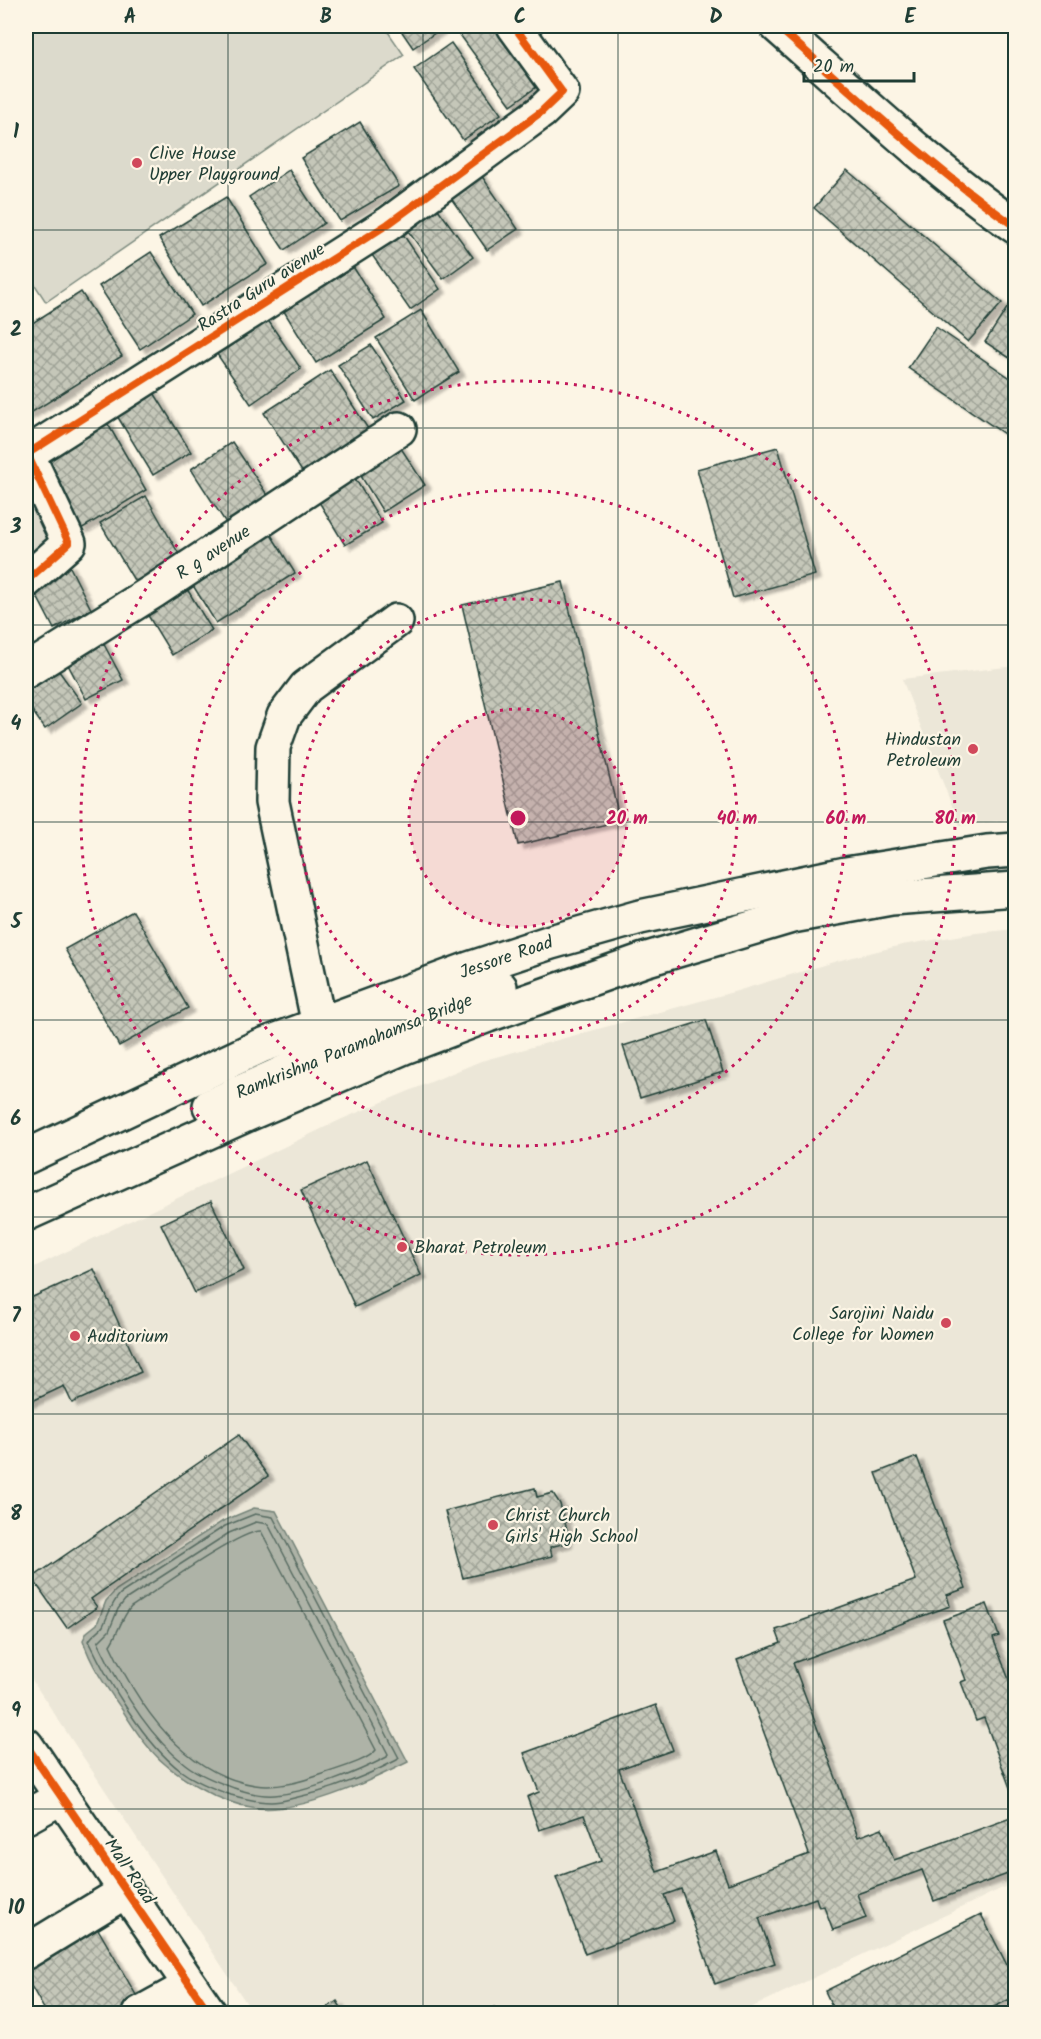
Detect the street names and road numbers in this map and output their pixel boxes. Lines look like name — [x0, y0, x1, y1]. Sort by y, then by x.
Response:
street label: Rastra Guru avenue — [192, 236, 331, 341]
street label: R g avenue — [171, 518, 257, 588]
street label: Jessore Road — [456, 929, 558, 988]
street label: Ramkrishna Paramahamsa Bridge — [232, 987, 477, 1108]
street label: Mall Road — [96, 1833, 162, 1912]

